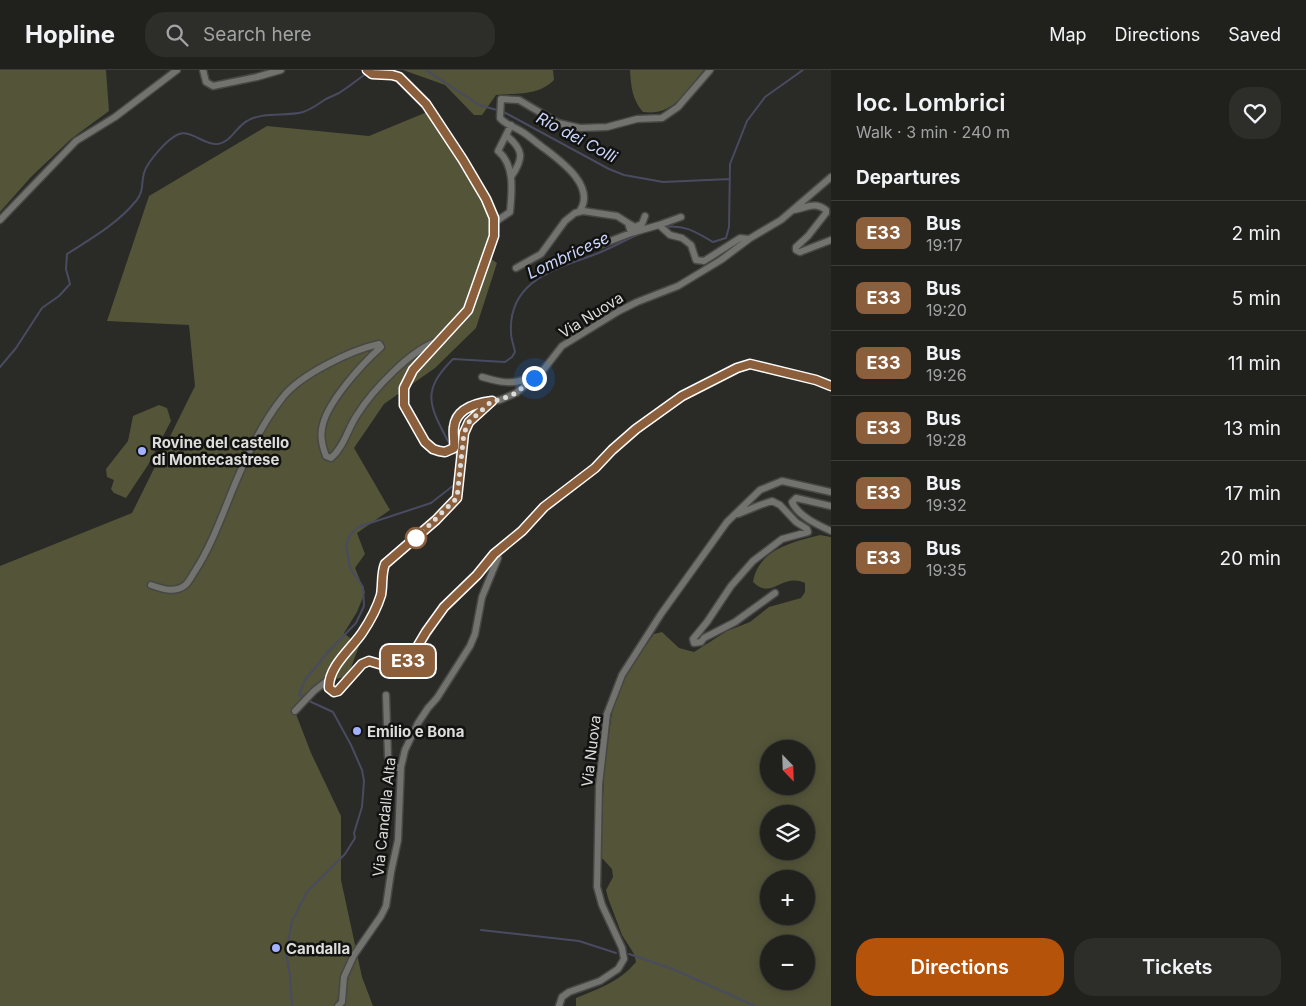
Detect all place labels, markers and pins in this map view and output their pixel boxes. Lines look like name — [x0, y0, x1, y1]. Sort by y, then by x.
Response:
place label: Rovine del castello di Montecastrese — [152, 433, 289, 469]
marker: Rovine del castello di Montecastrese — [136, 445, 148, 457]
unlabelled marker — [405, 527, 427, 549]
place label: Emilio e Bona — [367, 722, 464, 741]
marker: Emilio e Bona — [351, 725, 363, 737]
place label: Candalla — [286, 939, 350, 958]
marker: Candalla — [270, 942, 282, 954]

